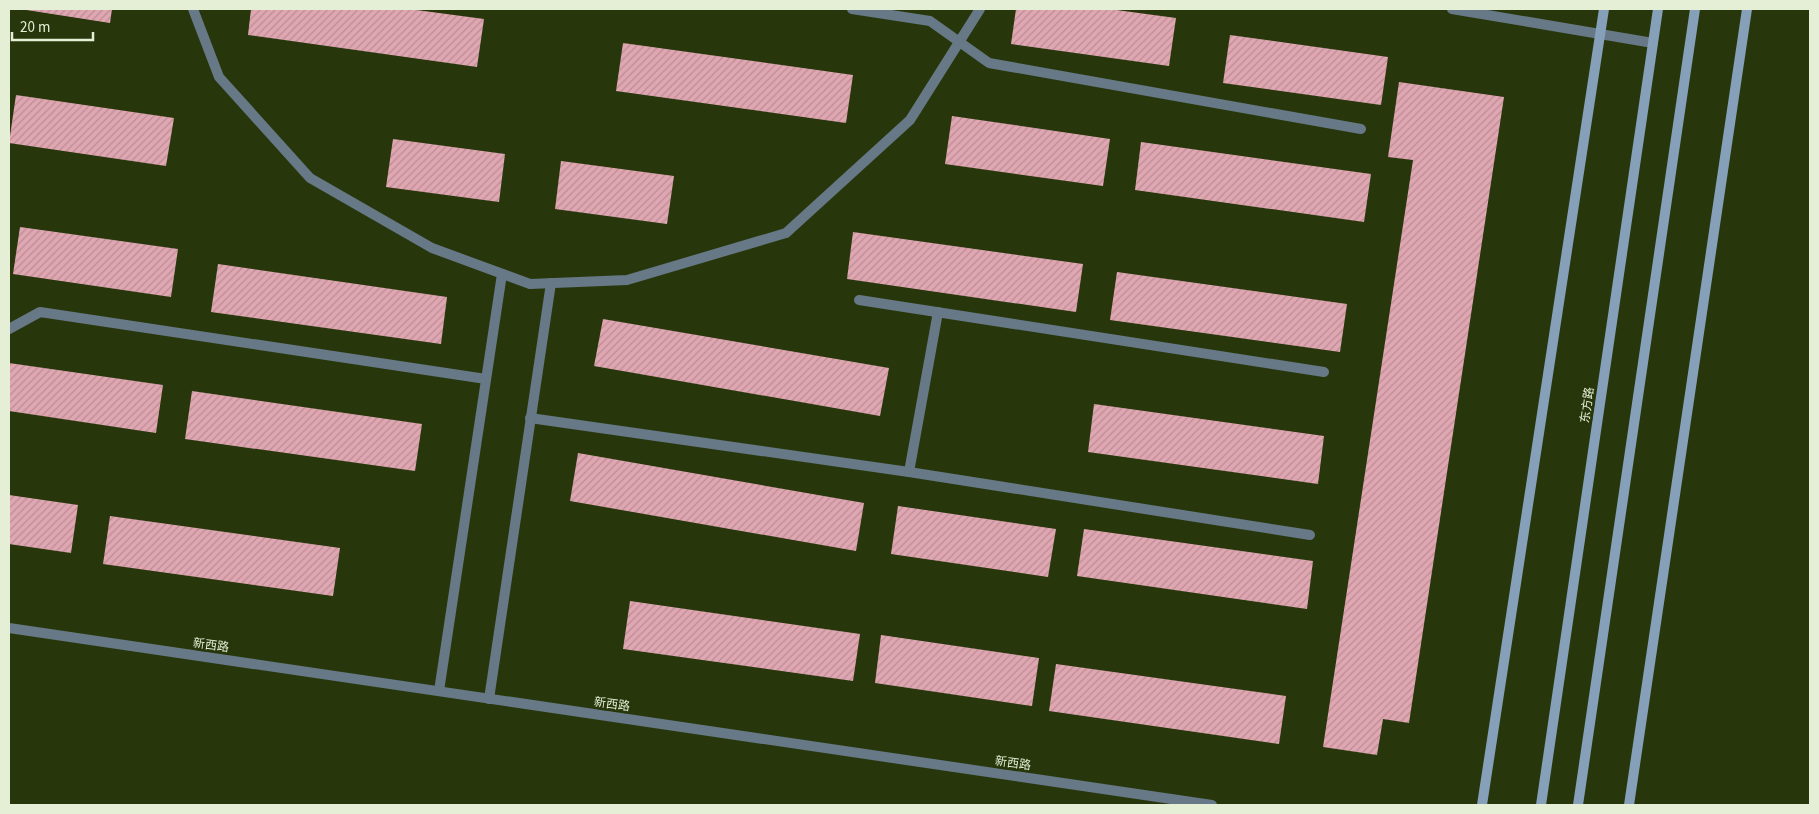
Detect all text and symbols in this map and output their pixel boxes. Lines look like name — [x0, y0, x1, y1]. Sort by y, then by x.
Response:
scale bar — [12, 10, 94, 42]
text: 20 m — [20, 17, 50, 38]
street label: 东方路 — [1577, 386, 1598, 424]
street label: 新西路 — [192, 635, 230, 656]
street label: 新西路 — [593, 694, 631, 715]
street label: 新西路 — [994, 753, 1032, 774]

